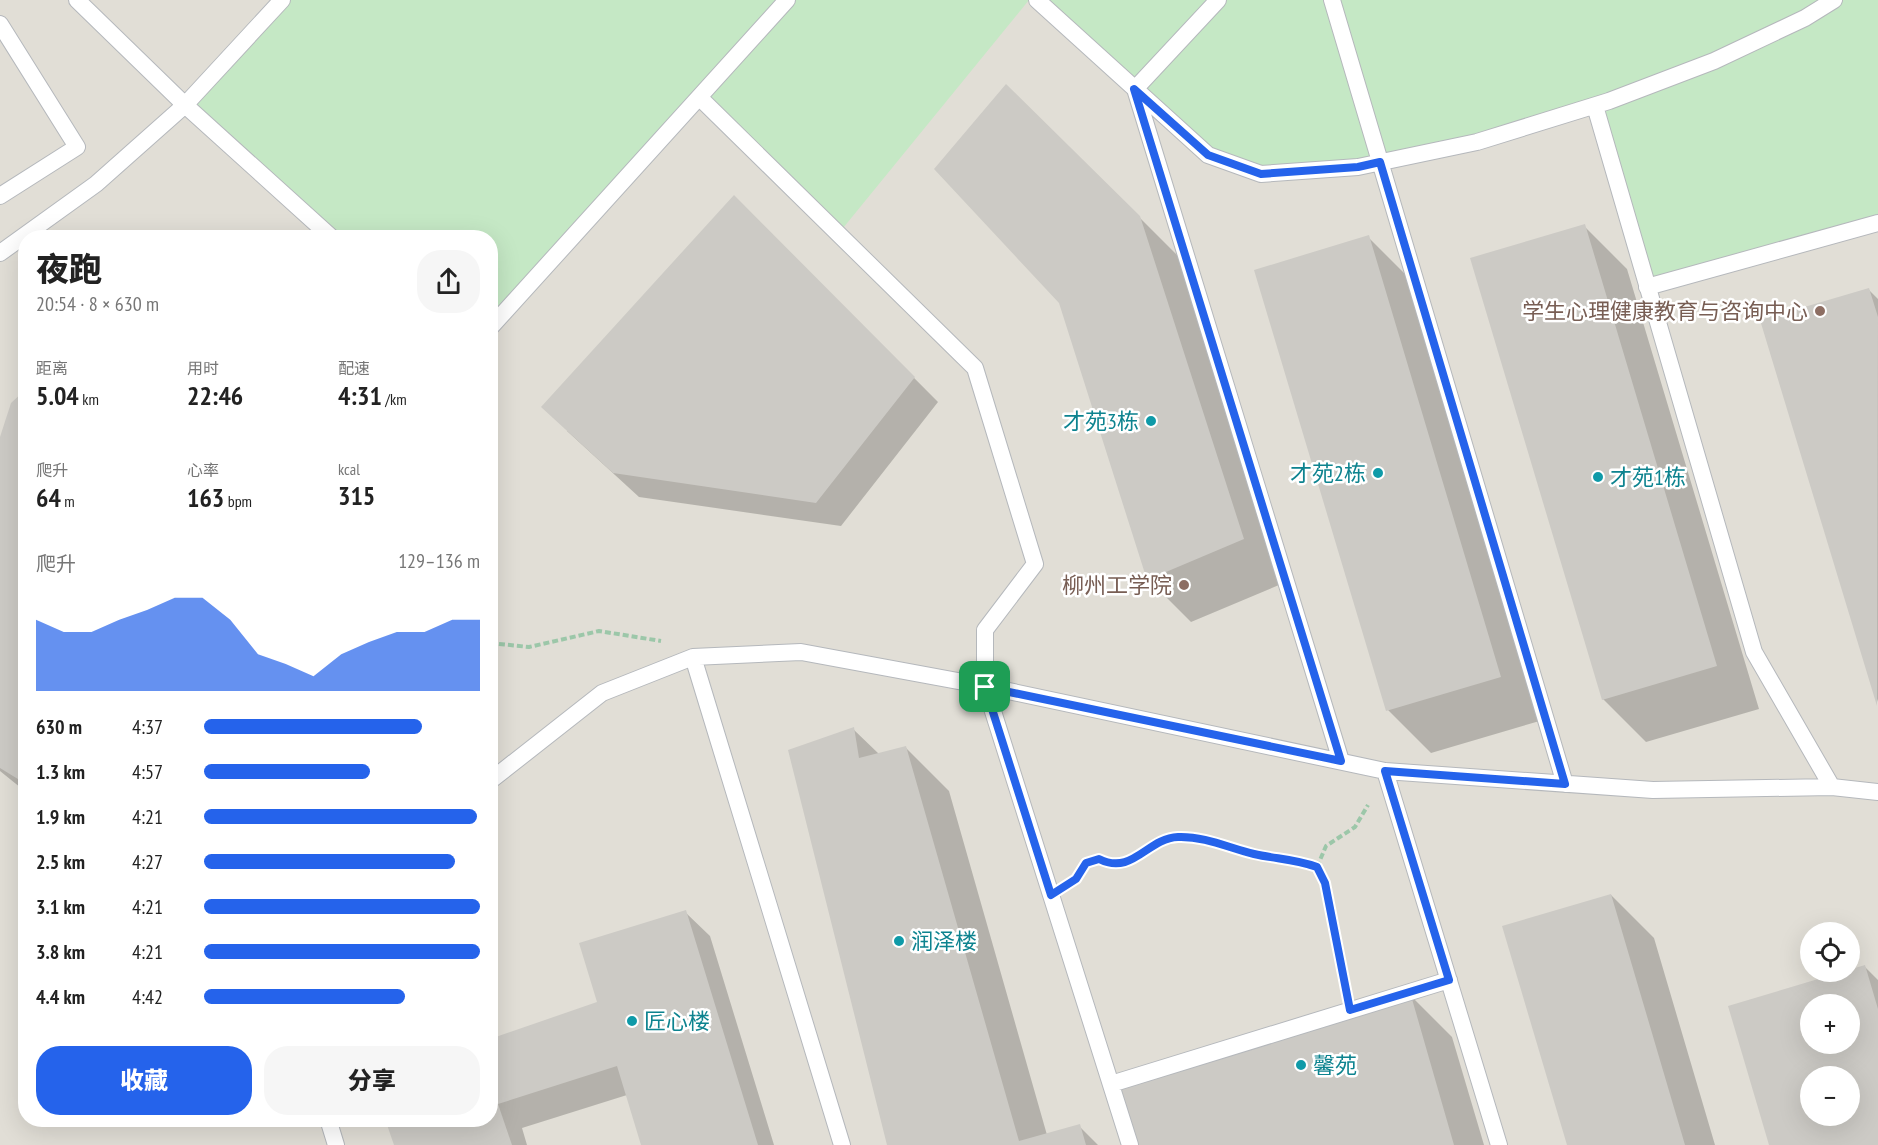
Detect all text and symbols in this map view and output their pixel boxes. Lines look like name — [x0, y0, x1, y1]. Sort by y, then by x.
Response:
text: 夜跑 — [36, 247, 102, 290]
button: share — [417, 250, 480, 313]
text: 20:54 · 8 × 630 m — [36, 291, 159, 317]
place label: 学生心理健康教育与咨询中心 — [1522, 297, 1808, 325]
marker: 学生心理健康教育与咨询中心 — [1813, 304, 1827, 318]
text: 距离 — [36, 358, 68, 378]
text: 用时 — [187, 358, 219, 378]
text: 配速 — [338, 358, 370, 378]
text: 5.04 — [36, 379, 79, 412]
text: 22:46 — [187, 379, 243, 412]
text: 4:31 — [338, 379, 382, 412]
text: km — [79, 389, 99, 409]
text: /km — [382, 389, 407, 409]
place label: 才苑3栋 — [1063, 407, 1139, 435]
marker: 才苑3栋 — [1144, 414, 1158, 428]
text: kcal — [338, 459, 360, 479]
place label: 才苑2栋 — [1290, 459, 1366, 487]
text: 爬升 — [36, 460, 68, 480]
text: 心率 — [187, 460, 219, 480]
place label: 才苑1栋 — [1610, 463, 1686, 491]
marker: 才苑2栋 — [1371, 466, 1385, 480]
marker: 才苑1栋 — [1591, 470, 1605, 484]
text: 315 — [338, 479, 375, 512]
text: 64 — [36, 481, 61, 514]
text: 163 — [187, 481, 224, 514]
text: m — [61, 491, 75, 511]
text: bpm — [224, 491, 252, 511]
text: 129–136 m — [398, 548, 480, 574]
text: 爬升 — [36, 551, 76, 577]
place label: 柳州工学院 — [1062, 571, 1172, 599]
marker: 柳州工学院 — [1177, 578, 1191, 592]
pin — [959, 661, 1010, 712]
icon: arrive — [968, 670, 1001, 703]
text: 630 m — [36, 714, 82, 740]
text: 4:37 — [132, 714, 163, 740]
text: 1.3 km — [36, 759, 85, 785]
text: 4:57 — [132, 759, 163, 785]
text: 1.9 km — [36, 804, 85, 830]
text: 4:21 — [132, 804, 163, 830]
text: 2.5 km — [36, 849, 85, 875]
text: 4:27 — [132, 849, 163, 875]
text: 3.1 km — [36, 894, 85, 920]
text: 4:21 — [132, 894, 163, 920]
map controls — [1800, 922, 1860, 1126]
button: locate — [1800, 922, 1860, 982]
place label: 润泽楼 — [911, 927, 977, 955]
marker: 润泽楼 — [892, 934, 906, 948]
text: 3.8 km — [36, 939, 85, 965]
text: 4:21 — [132, 939, 163, 965]
text: 4.4 km — [36, 984, 85, 1010]
text: 4:42 — [132, 984, 163, 1010]
button: + — [1800, 994, 1860, 1054]
place label: 匠心楼 — [644, 1007, 710, 1035]
marker: 匠心楼 — [625, 1014, 639, 1028]
button: 收藏 — [36, 1046, 252, 1115]
button: 分享 — [264, 1046, 480, 1115]
place label: 馨苑 — [1313, 1051, 1357, 1079]
marker: 馨苑 — [1294, 1058, 1308, 1072]
button: − — [1800, 1066, 1860, 1126]

